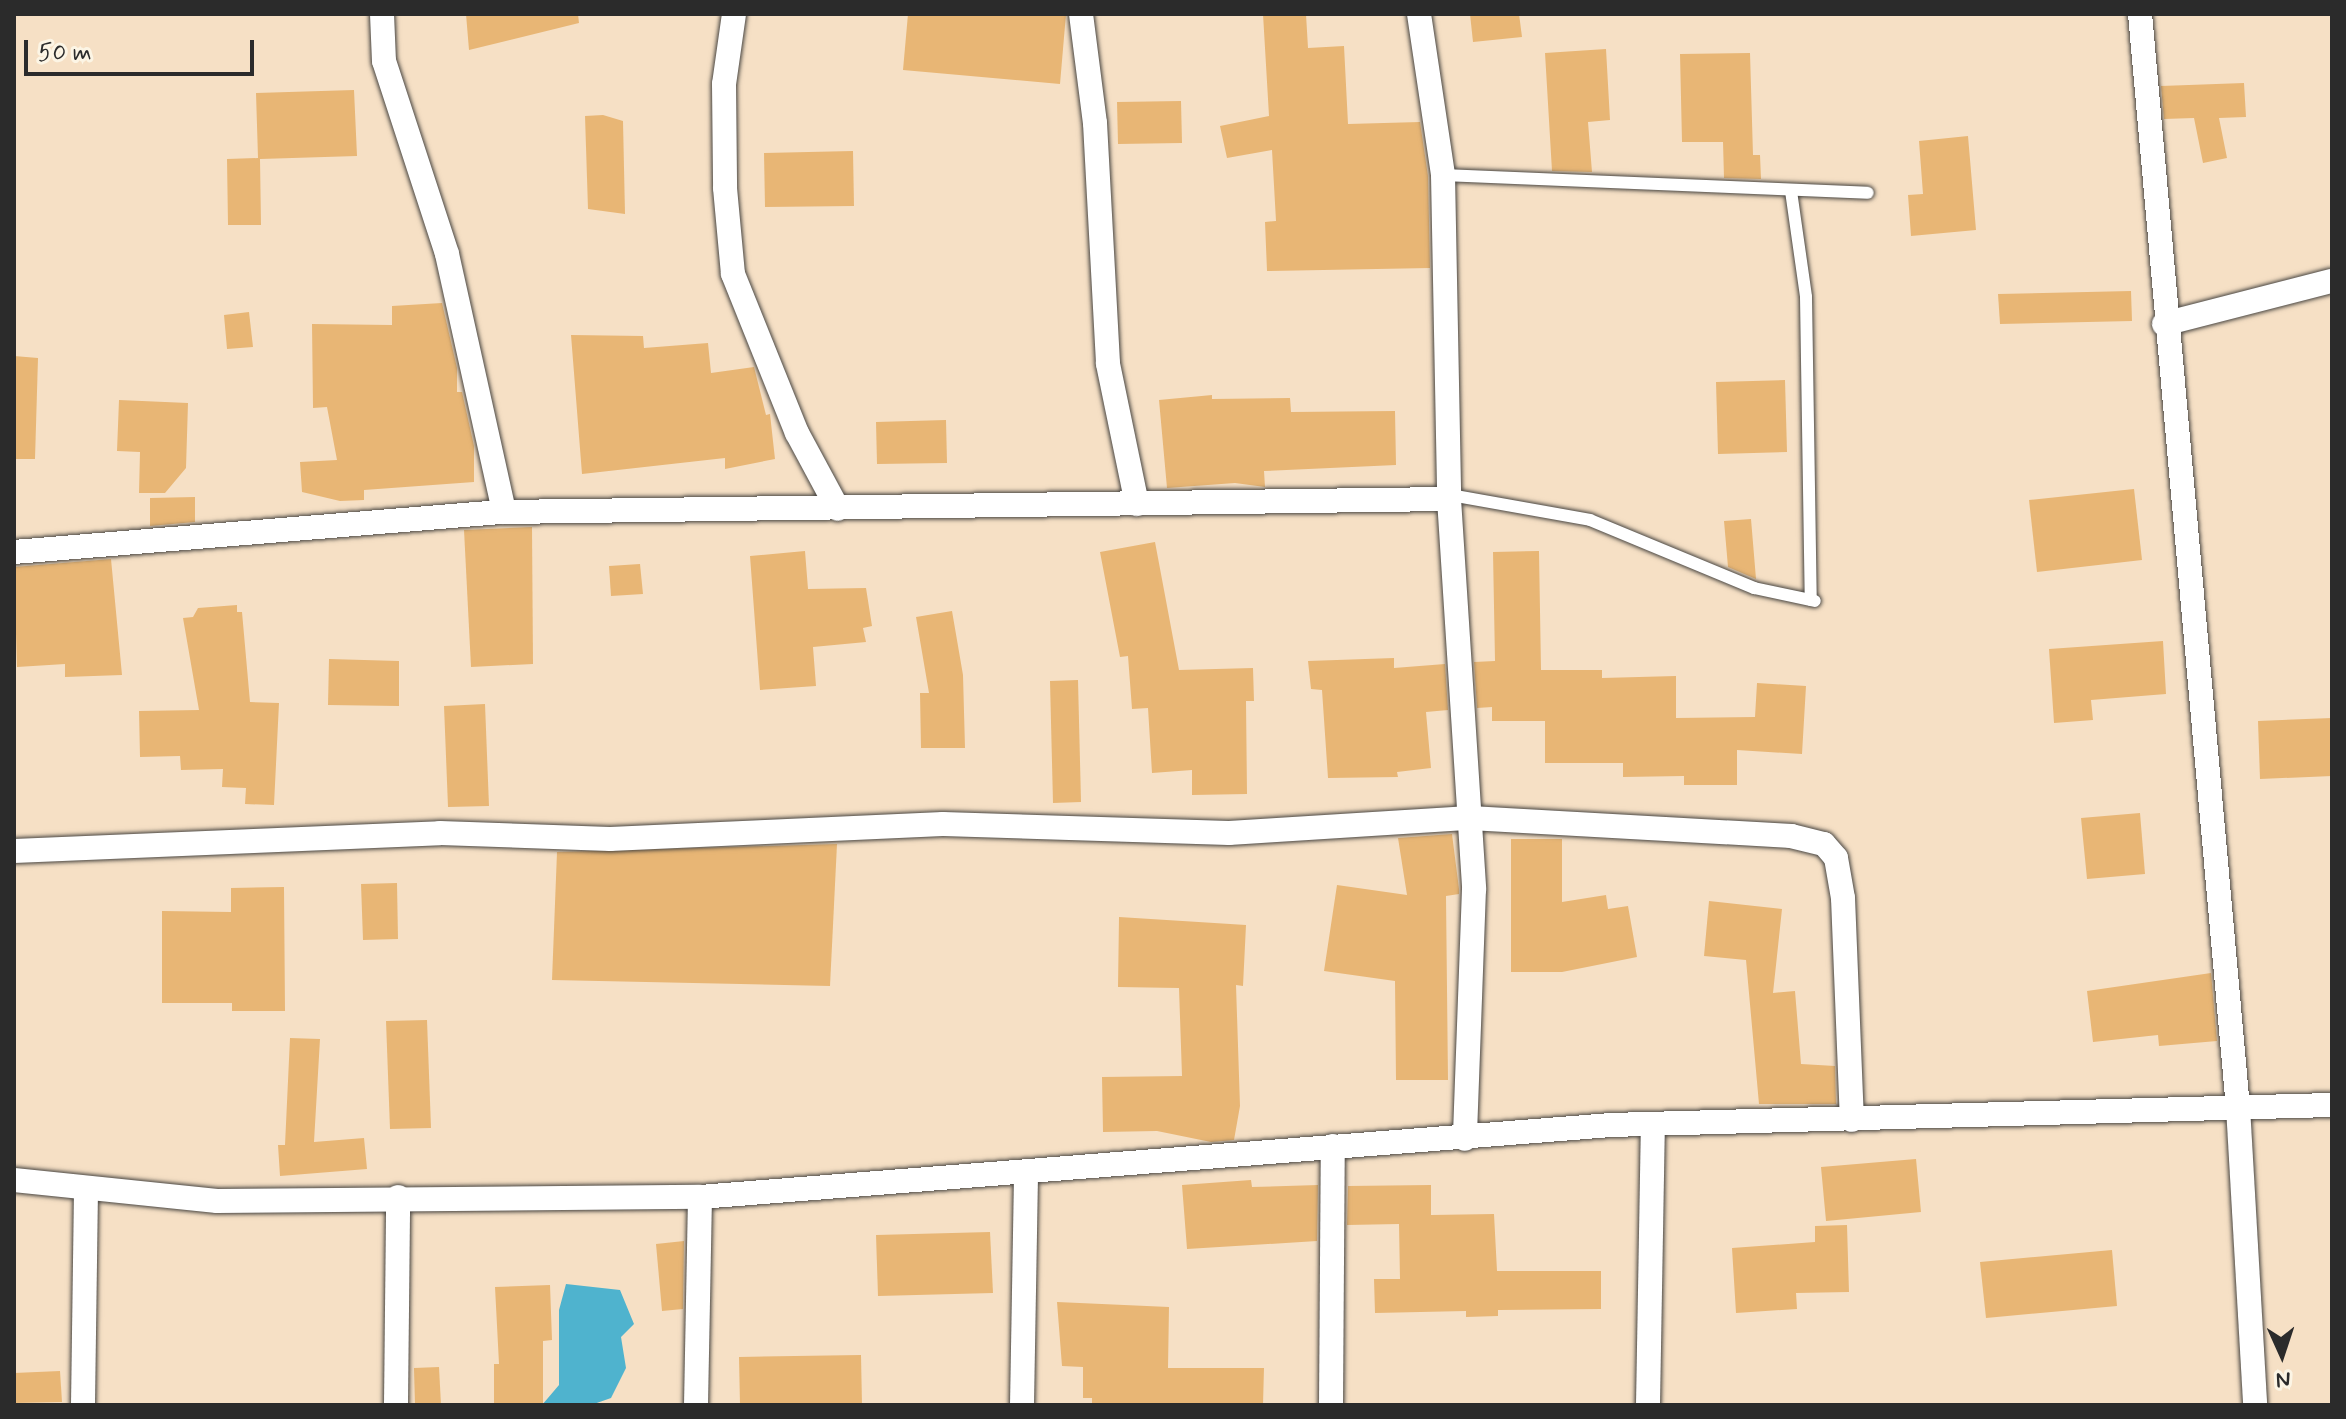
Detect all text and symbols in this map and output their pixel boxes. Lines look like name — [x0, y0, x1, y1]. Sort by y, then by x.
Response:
scale bar — [28, 24, 258, 74]
text: 50 m — [38, 38, 92, 69]
north arrow — [2242, 1315, 2322, 1395]
text: N — [2275, 1365, 2291, 1393]

